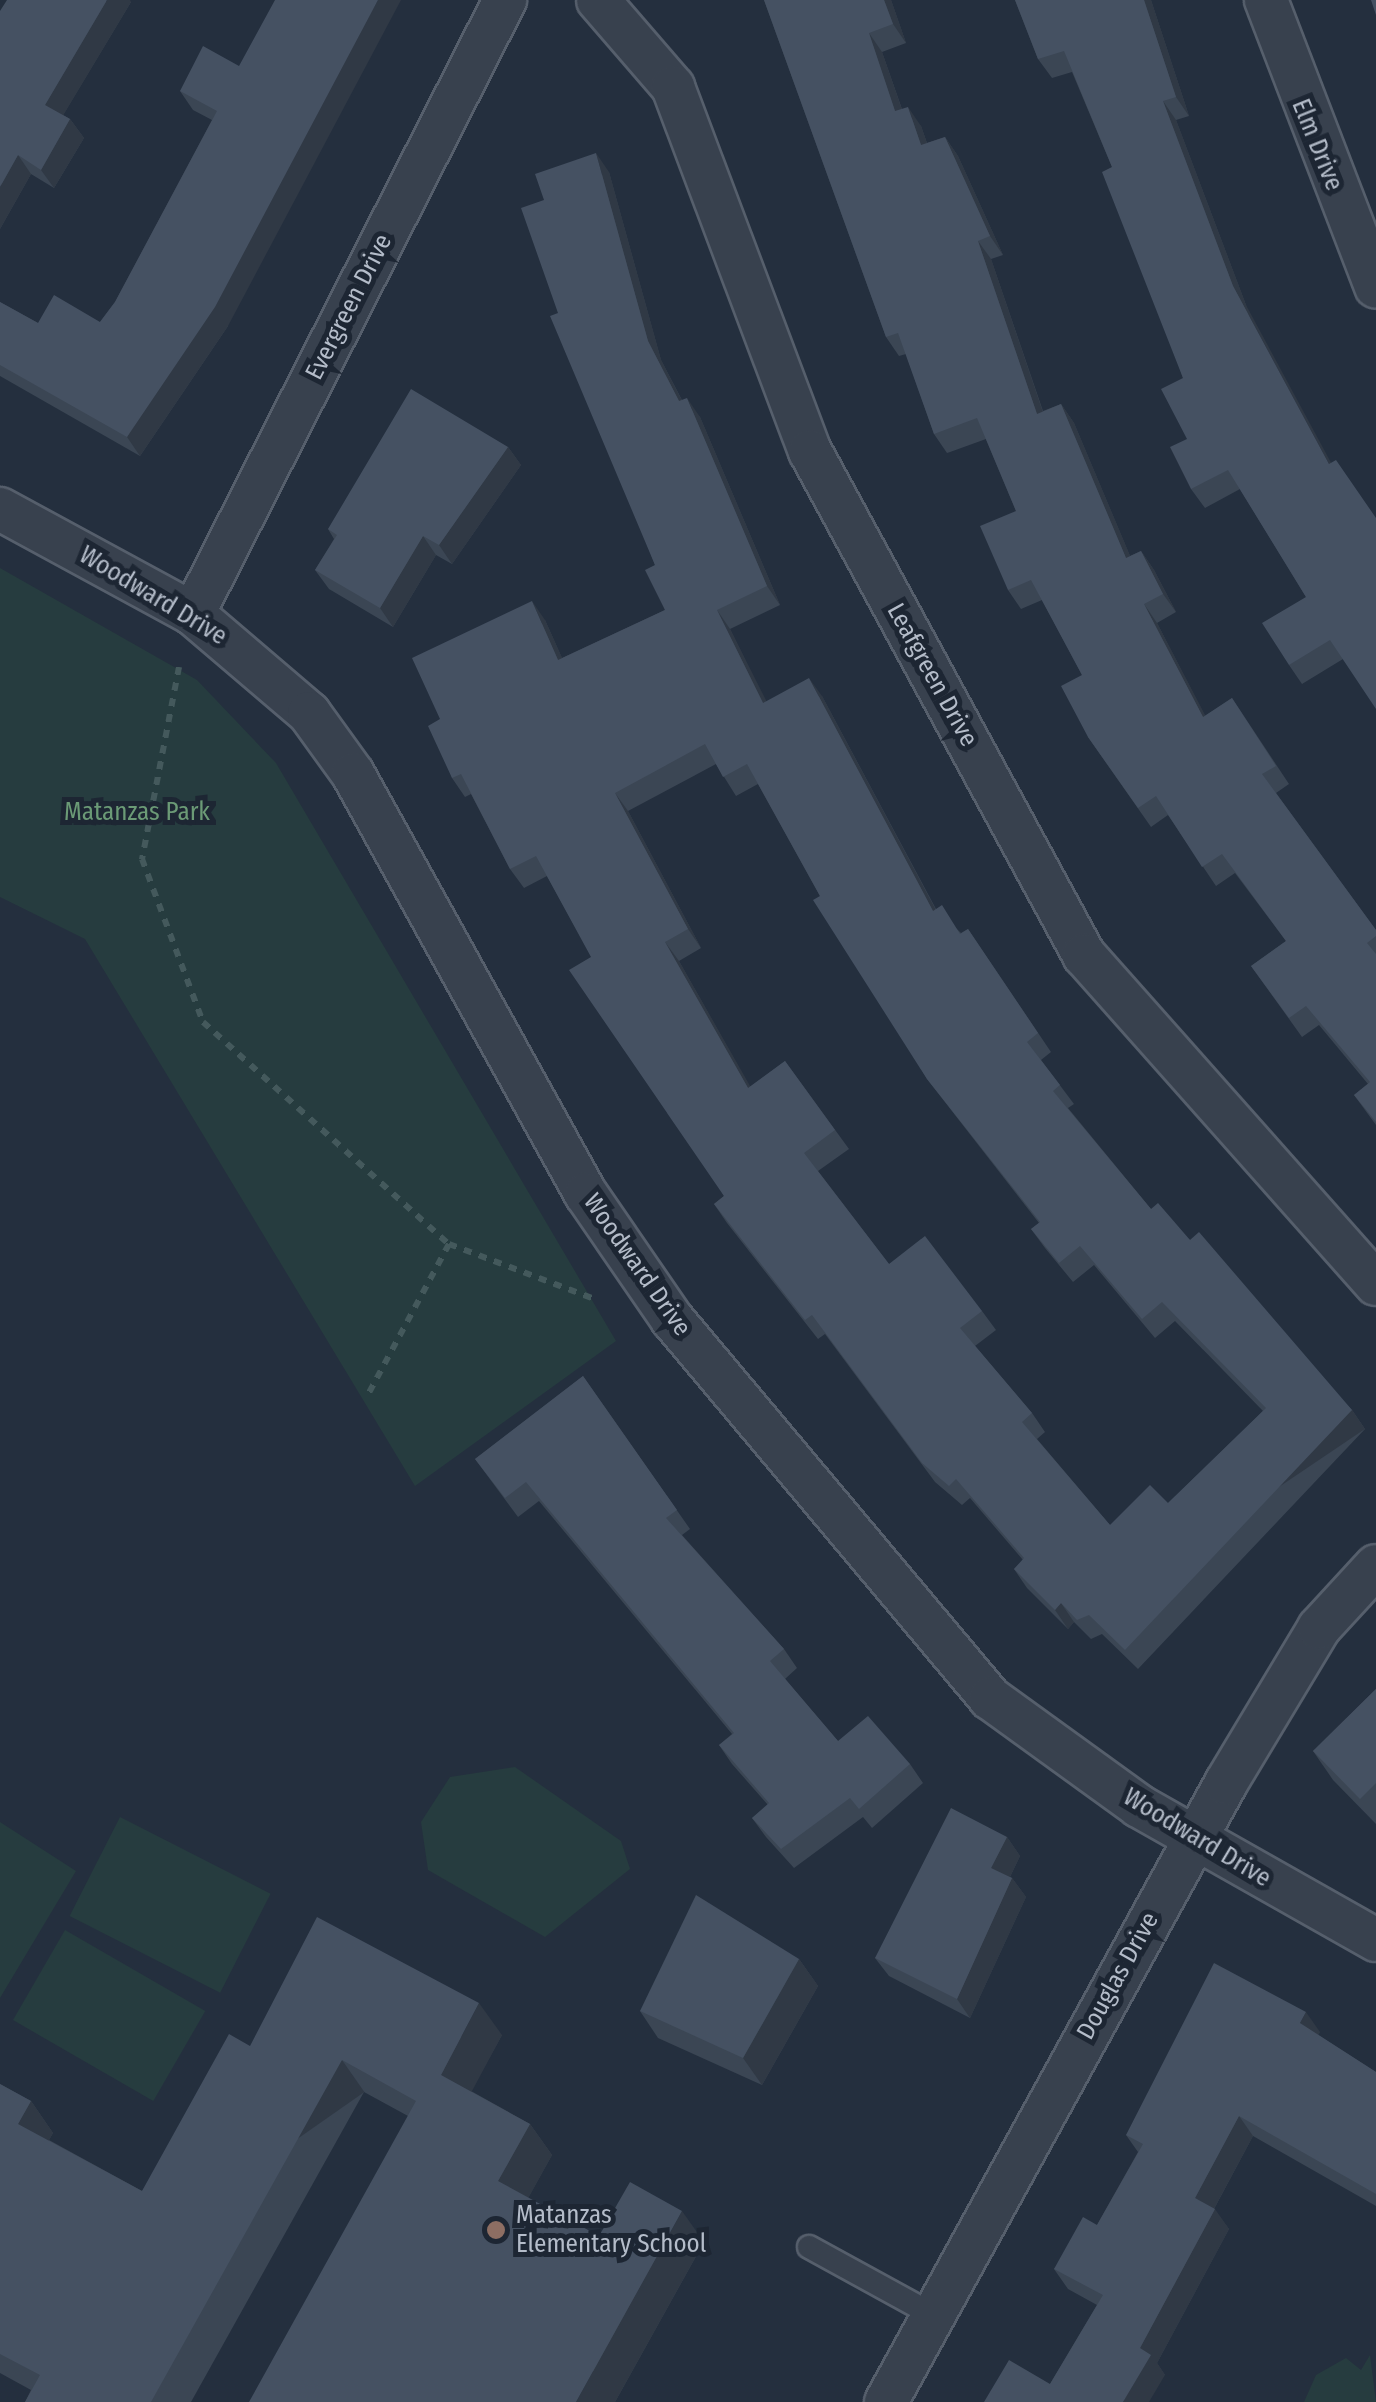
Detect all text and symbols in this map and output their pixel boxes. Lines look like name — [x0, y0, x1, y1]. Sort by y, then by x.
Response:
street label: Elm Drive — [1285, 95, 1349, 195]
street label: Evergreen Drive — [299, 229, 399, 385]
street label: Woodward Drive — [74, 540, 232, 652]
street label: Leafgreen Drive — [880, 598, 984, 752]
park label: Matanzas Park — [64, 797, 210, 827]
street label: Woodward Drive — [577, 1188, 697, 1342]
street label: Woodward Drive — [1118, 1782, 1276, 1894]
street label: Douglas Drive — [1071, 1907, 1165, 2045]
place label: Matanzas Elementary School — [516, 2201, 706, 2260]
marker: Matanzas Elementary School — [485, 2219, 507, 2241]

